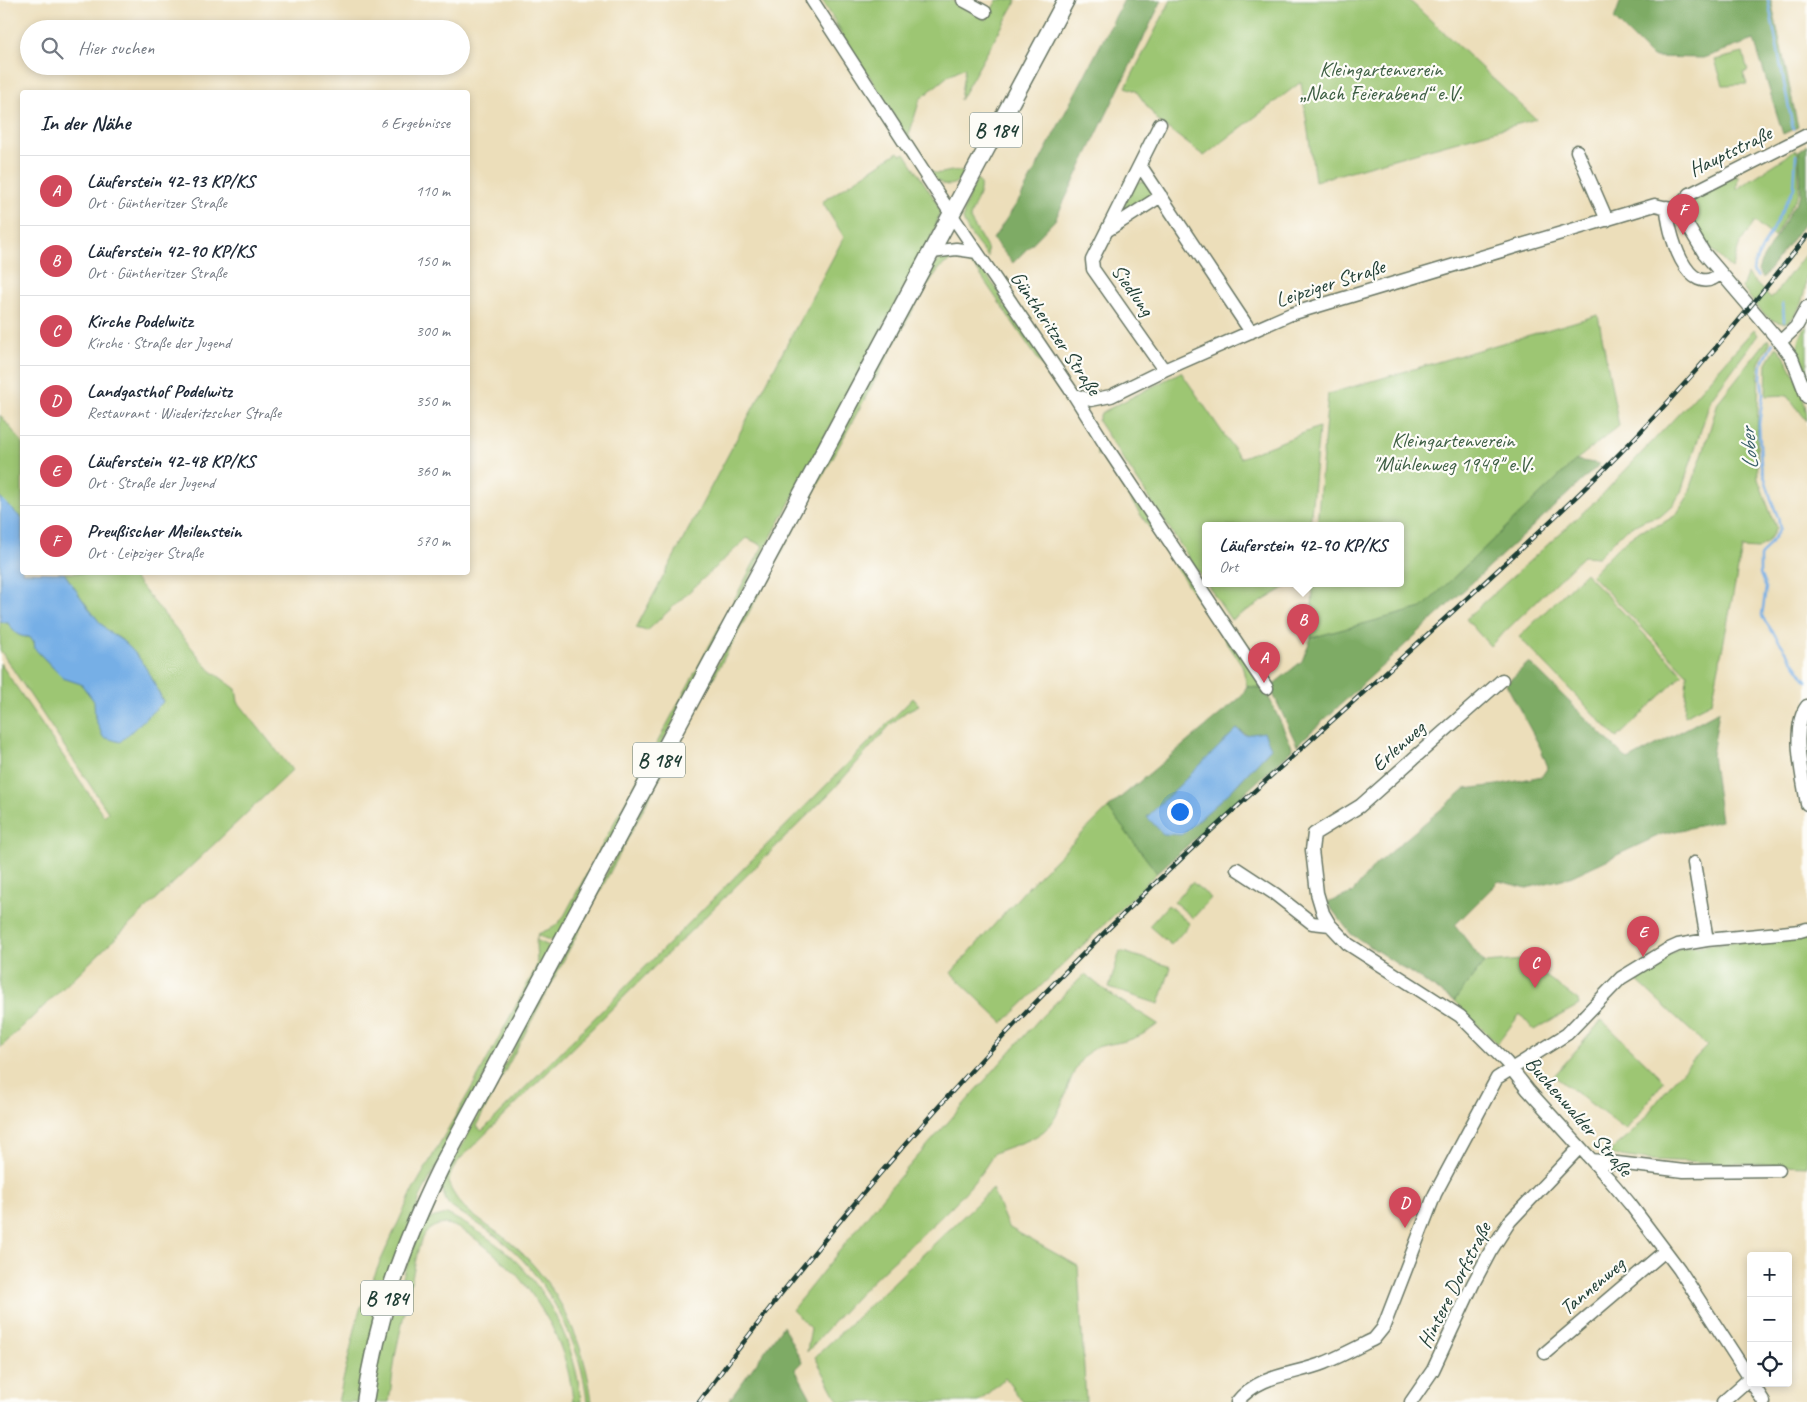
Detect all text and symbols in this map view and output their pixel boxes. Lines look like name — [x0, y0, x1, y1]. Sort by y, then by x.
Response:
search box — [20, 20, 470, 75]
icon: search — [38, 34, 66, 62]
text: Hier suchen — [78, 36, 154, 60]
park label: Kleingartenverein „Nach Feierabend“ e.V. — [1300, 56, 1463, 106]
text: In der Nähe — [40, 110, 130, 136]
road number: B 184 — [970, 112, 1022, 148]
text: 6 Ergebnisse — [381, 113, 450, 133]
street label: Hauptstraße — [1684, 119, 1778, 182]
text: Läuferstein 42-93 KP/KS — [87, 169, 254, 193]
text: A — [52, 181, 60, 201]
text: 110 m — [416, 181, 450, 201]
text: Ort · Güntheritzer Straße — [87, 193, 227, 213]
pin: F — [1667, 194, 1699, 235]
text: Läuferstein 42-90 KP/KS — [87, 239, 254, 263]
text: B — [52, 251, 60, 271]
text: 150 m — [416, 251, 450, 271]
street label: Leipziger Straße — [1272, 252, 1390, 313]
street label: Siedlung — [1106, 259, 1161, 322]
text: Ort · Güntheritzer Straße — [87, 263, 227, 283]
street label: Güntheritzer Straße — [1005, 266, 1108, 402]
text: Kirche Podelwitz — [87, 309, 192, 333]
text: C — [52, 321, 60, 341]
text: 300 m — [416, 321, 450, 341]
text: Kirche · Straße der Jugend — [87, 333, 231, 353]
text: Landgasthof Podelwitz — [87, 379, 232, 403]
text: D — [51, 391, 61, 411]
text: 350 m — [416, 391, 450, 411]
text: Restaurant · Wiederitzscher Straße — [87, 403, 281, 423]
water label: Lober — [1733, 424, 1765, 471]
park label: Kleingartenverein "Mühlenweg 1949" e.V. — [1373, 427, 1534, 477]
text: Läuferstein 42-48 KP/KS — [87, 449, 255, 473]
text: E — [52, 461, 60, 481]
text: 360 m — [416, 461, 450, 481]
text: Ort · Straße der Jugend — [87, 473, 215, 493]
text: Preußischer Meilenstein — [87, 519, 242, 543]
popup — [1202, 522, 1404, 587]
text: F — [52, 531, 60, 551]
text: 570 m — [416, 531, 450, 551]
text: Läuferstein 42-90 KP/KS — [1219, 533, 1387, 557]
text: Ort · Leipziger Straße — [87, 543, 203, 563]
text: Ort — [1219, 557, 1238, 577]
pin: B — [1287, 604, 1319, 645]
pin: A — [1248, 642, 1280, 683]
street label: Erlenweg — [1366, 714, 1431, 777]
road number: B 184 — [633, 742, 685, 778]
your location — [1167, 799, 1193, 825]
pin: E — [1627, 916, 1659, 957]
pin: C — [1519, 947, 1551, 988]
street label: Buchenwalder Straße — [1520, 1050, 1640, 1183]
pin: D — [1389, 1187, 1421, 1228]
street label: Hintere Dorfstraße — [1411, 1216, 1498, 1352]
street label: Tannenweg — [1554, 1250, 1631, 1321]
map controls — [1747, 1252, 1792, 1387]
button: + — [1747, 1252, 1792, 1297]
road number: B 184 — [361, 1280, 413, 1316]
button: − — [1747, 1297, 1792, 1342]
button: locate — [1747, 1342, 1792, 1387]

